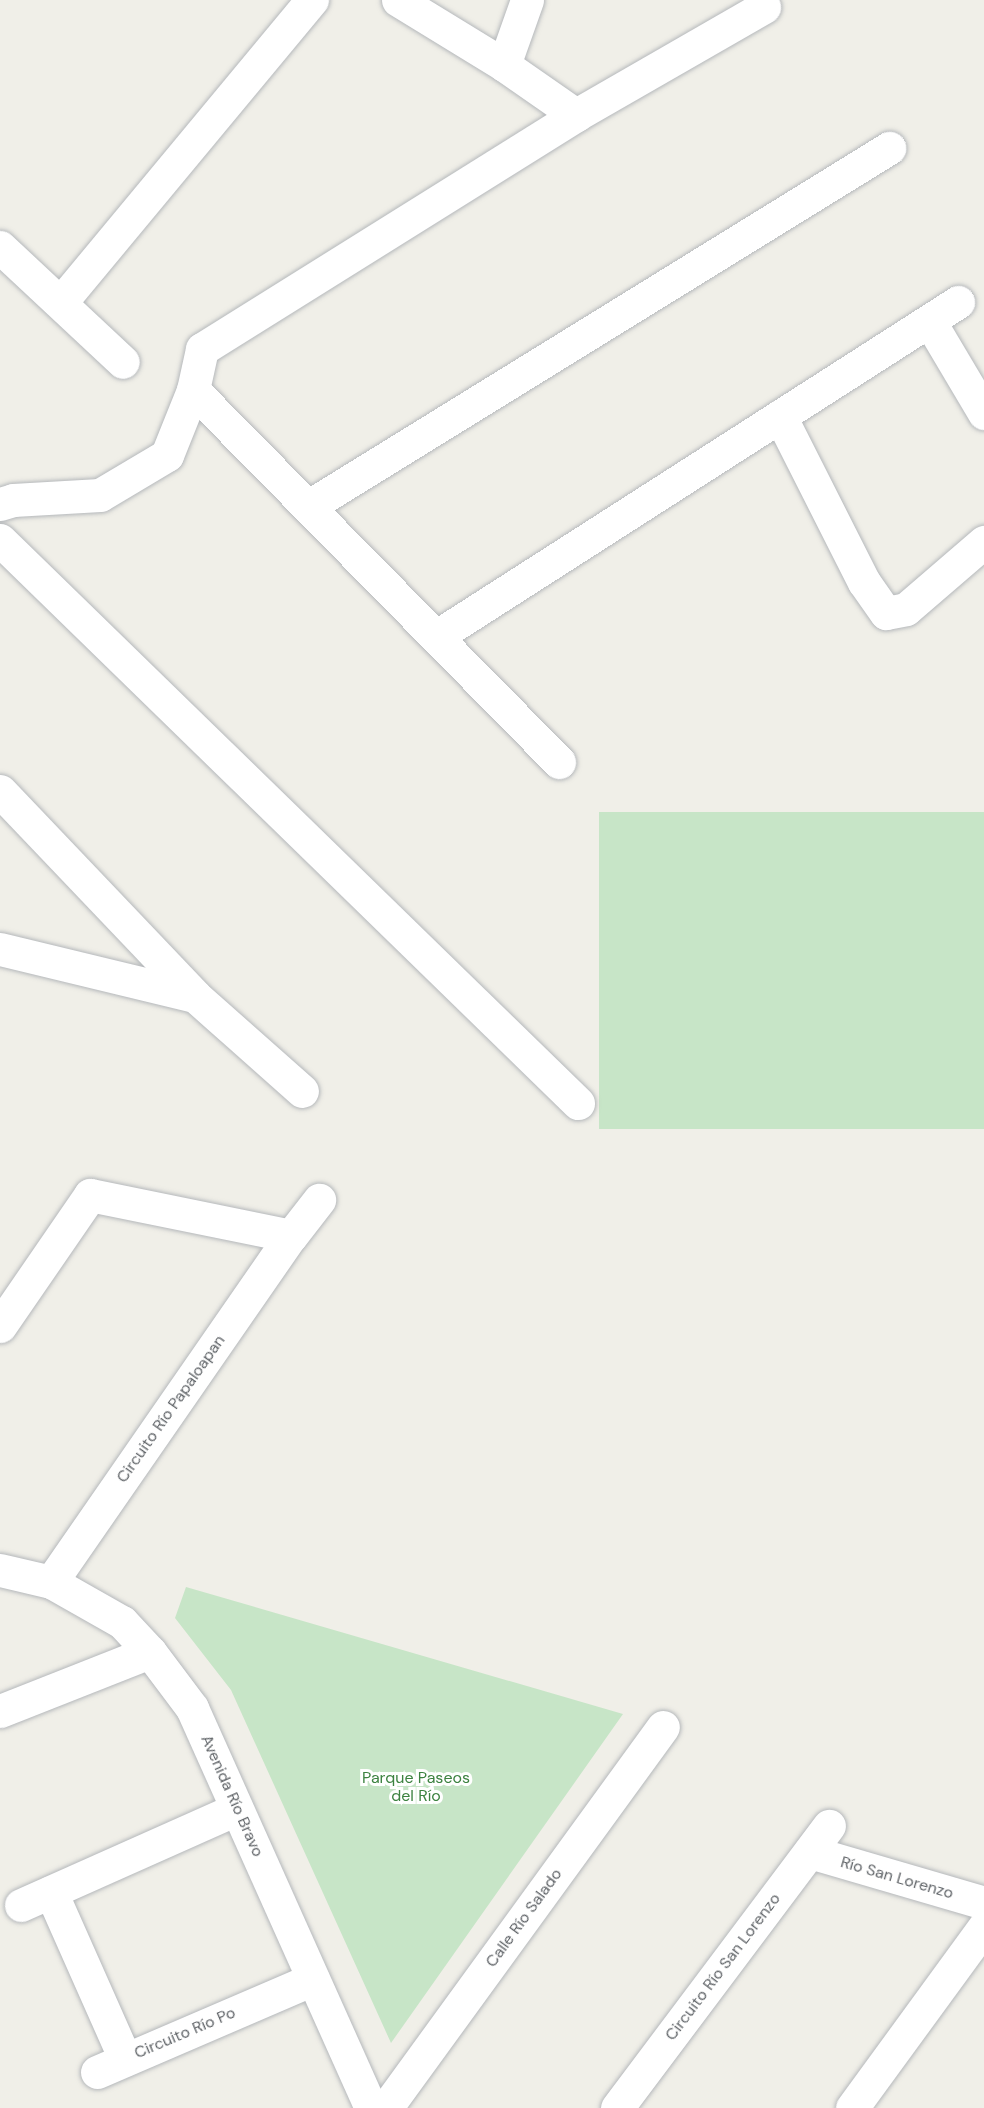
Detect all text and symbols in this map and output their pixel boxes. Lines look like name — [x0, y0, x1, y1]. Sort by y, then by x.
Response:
street label: Circuito Río Papaloapan — [113, 1332, 229, 1486]
street label: Avenida Río Bravo — [197, 1732, 267, 1860]
park label: Parque Paseos del Río — [362, 1768, 470, 1806]
street label: Río San Lorenzo — [838, 1853, 956, 1903]
street label: Calle Río Salado — [482, 1865, 566, 1971]
street label: Circuito Río San Lorenzo — [661, 1890, 785, 2044]
street label: Circuito Río Po — [132, 2003, 238, 2063]

